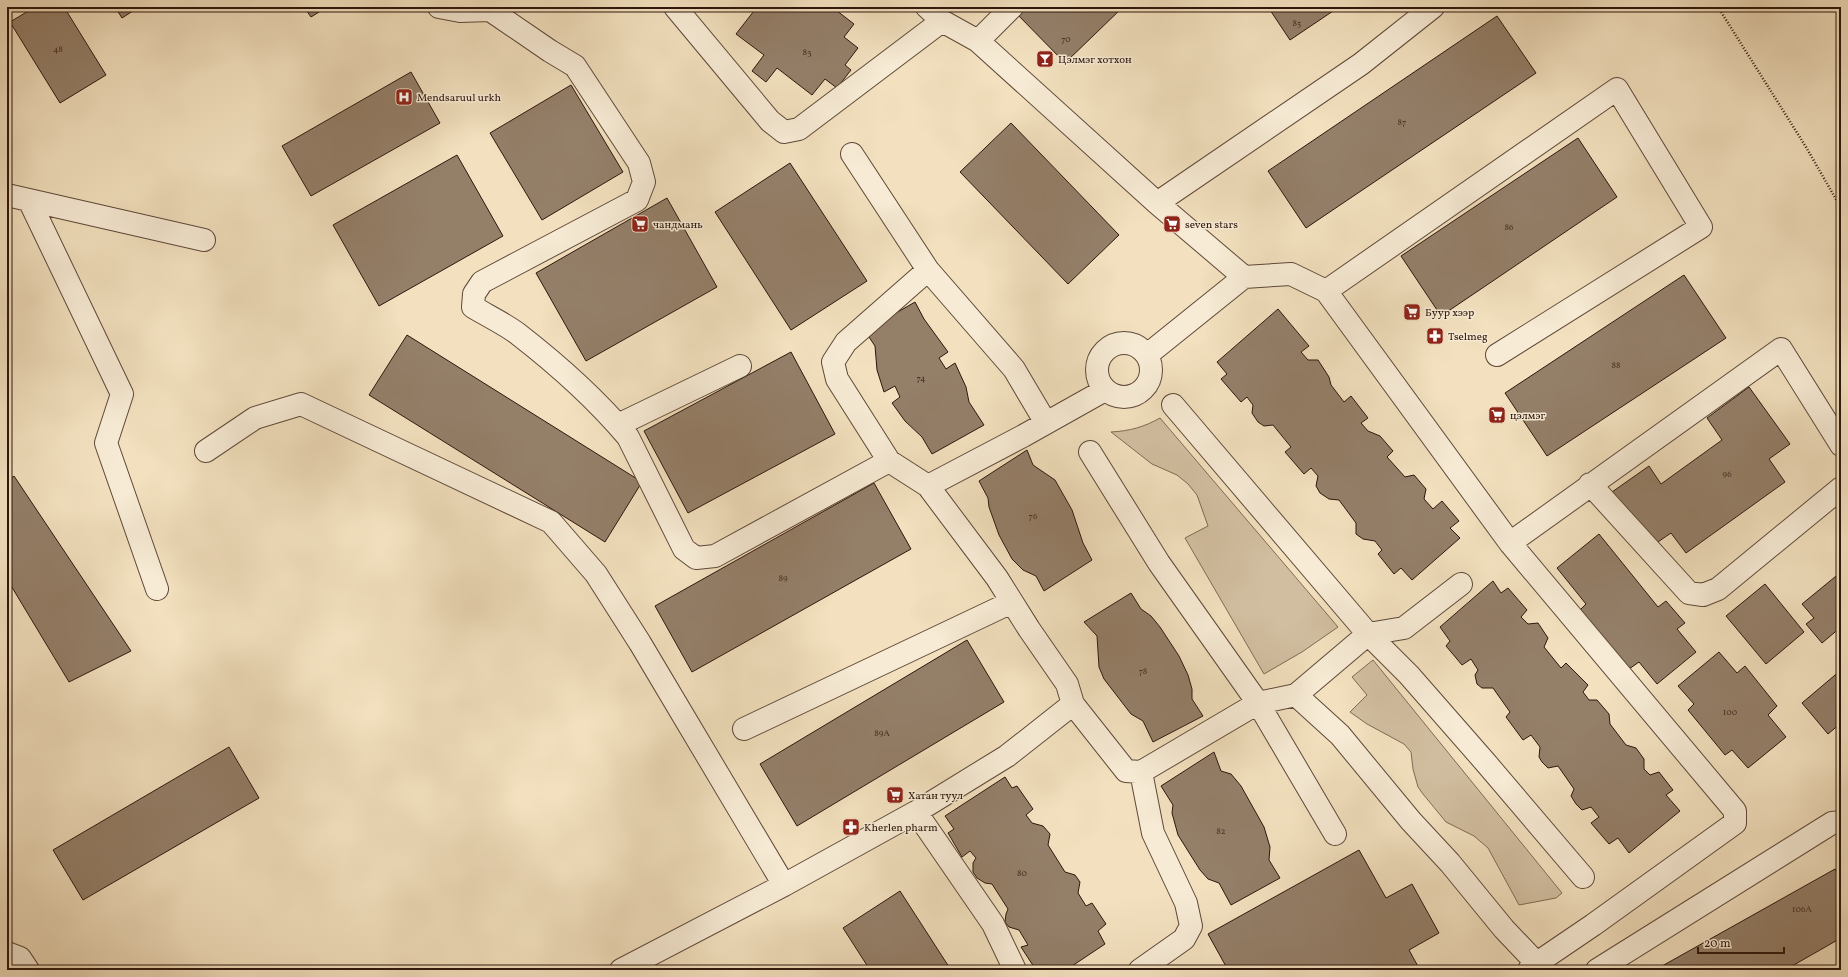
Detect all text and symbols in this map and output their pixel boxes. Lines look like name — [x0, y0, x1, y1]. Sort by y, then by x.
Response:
house number: 85 — [1293, 17, 1301, 30]
house number: 70 — [1061, 33, 1071, 46]
house number: 48 — [53, 43, 63, 56]
house number: 83 — [802, 46, 812, 59]
bar icon: Цэлмэг хотхон — [1035, 49, 1055, 69]
place label: Цэлмэг хотхон — [1058, 53, 1132, 68]
hospital icon: Mendsaruul urkh — [394, 87, 414, 107]
place label: Mendsaruul urkh — [417, 91, 502, 106]
house number: 87 — [1398, 116, 1406, 129]
supermarket icon: чандмань — [630, 214, 650, 234]
supermarket icon: seven stars — [1162, 214, 1182, 234]
place label: чандмань — [653, 218, 703, 233]
place label: seven stars — [1185, 218, 1238, 233]
house number: 86 — [1504, 221, 1514, 234]
supermarket icon: Буур хээр — [1402, 302, 1422, 322]
place label: Буур хээр — [1425, 306, 1474, 321]
pharmacy icon: Tselmeg — [1425, 326, 1445, 346]
place label: Tselmeg — [1448, 330, 1488, 345]
house number: 88 — [1611, 359, 1621, 372]
house number: 74 — [917, 372, 925, 385]
supermarket icon: цэлмэг — [1487, 405, 1507, 425]
place label: цэлмэг — [1510, 409, 1545, 424]
house number: 96 — [1722, 468, 1732, 481]
house number: 76 — [1029, 510, 1038, 523]
house number: 89 — [778, 572, 788, 585]
house number: 78 — [1139, 665, 1148, 678]
house number: 100 — [1723, 706, 1738, 719]
house number: 89А — [874, 727, 890, 740]
supermarket icon: Хатан туул — [885, 785, 905, 805]
place label: Хатан туул — [908, 789, 963, 804]
pharmacy icon: Kherlen pharm — [841, 817, 861, 837]
place label: Kherlen pharm — [864, 821, 938, 836]
house number: 82 — [1216, 825, 1226, 838]
house number: 80 — [1017, 867, 1028, 880]
house number: 106А — [1792, 903, 1813, 916]
scale bar — [1698, 929, 1784, 955]
text: 20 m — [1704, 936, 1731, 952]

